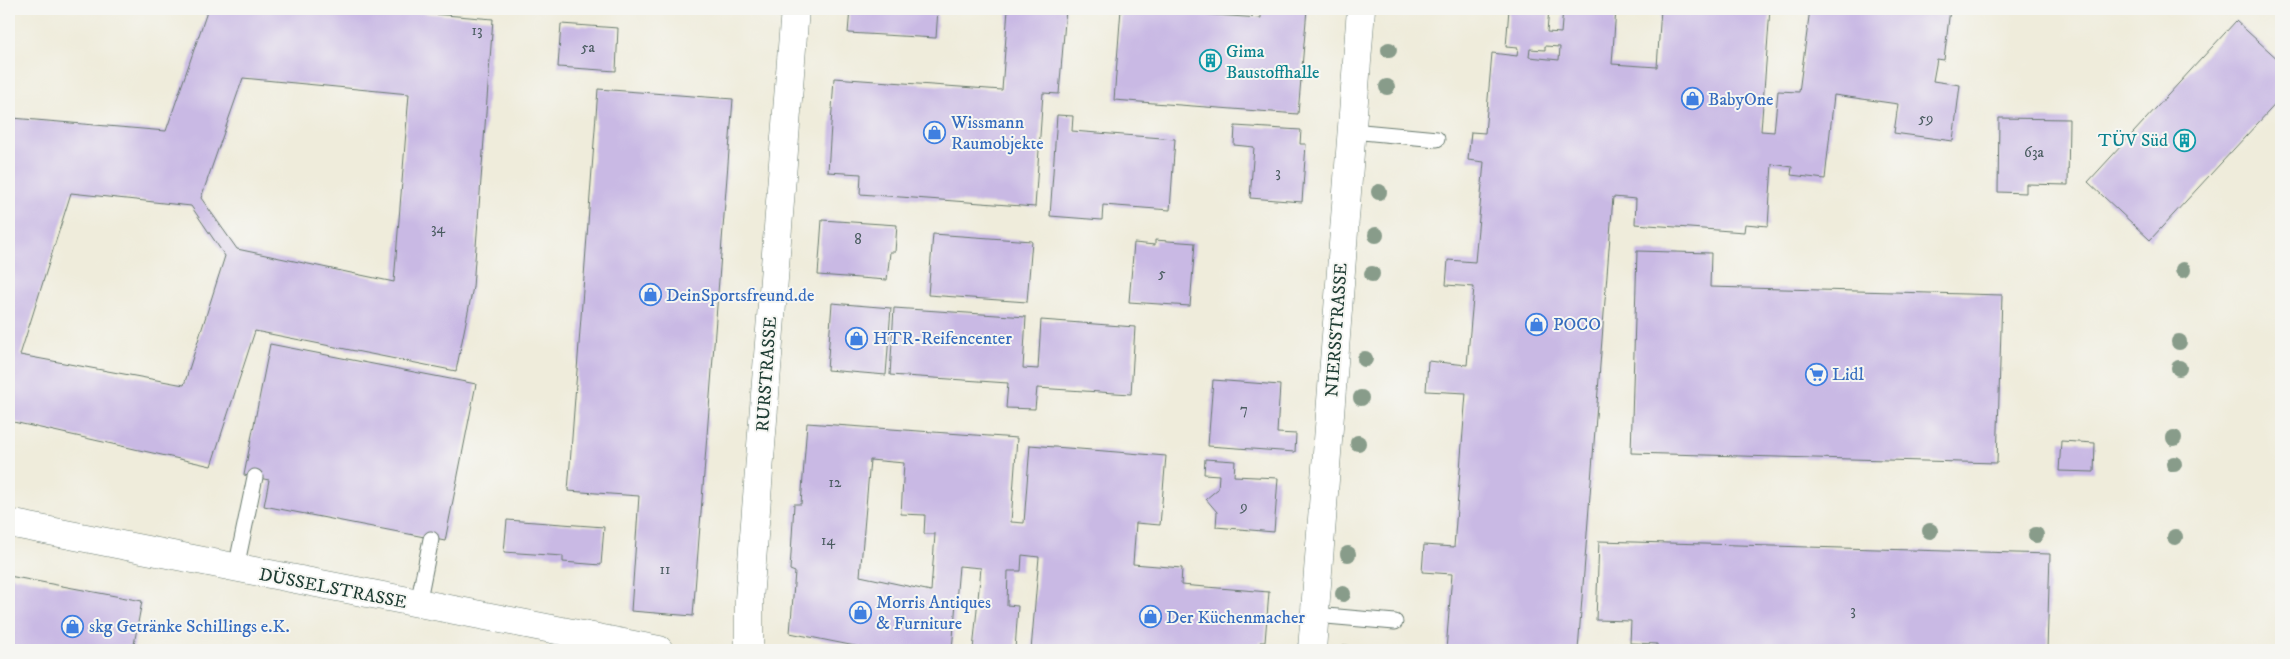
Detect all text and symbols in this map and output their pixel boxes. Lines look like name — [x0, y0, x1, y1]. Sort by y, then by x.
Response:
house number: 13 — [471, 21, 483, 40]
house number: 5a — [581, 38, 596, 57]
place label: Gima Baustoffhalle — [1226, 41, 1320, 84]
building icon: Gima Baustoffhalle — [1198, 49, 1222, 73]
shop icon: BabyOne — [1680, 87, 1704, 111]
place label: BabyOne — [1708, 89, 1774, 111]
house number: 59 — [1919, 109, 1933, 128]
place label: Wissmann Raumobjekte — [950, 112, 1044, 155]
shop icon: Wissmann Raumobjekte — [923, 120, 947, 144]
building icon: TÜV Süd — [2172, 128, 2196, 152]
place label: TÜV Süd — [2098, 130, 2168, 152]
house number: 63a — [2024, 143, 2045, 162]
house number: 3 — [1275, 163, 1281, 182]
house number: 34 — [431, 219, 445, 238]
house number: 8 — [854, 230, 862, 249]
street label: NIERSSTRASSE — [1321, 262, 1353, 398]
house number: 5 — [1158, 264, 1166, 283]
shop icon: DeinSportsfreund.de — [638, 283, 662, 307]
place label: DeinSportsfreund.de — [666, 285, 814, 307]
shop icon: POCO — [1525, 312, 1549, 336]
place label: POCO — [1553, 314, 1601, 336]
street label: RURSTRASSE — [752, 315, 782, 433]
shop icon: HTR-Reifencenter — [845, 326, 869, 350]
place label: HTR-Reifencenter — [873, 328, 1012, 350]
supermarket icon: Lidl — [1804, 362, 1828, 386]
place label: Lidl — [1832, 364, 1865, 386]
house number: 7 — [1240, 400, 1248, 419]
house number: 12 — [829, 473, 842, 492]
house number: 9 — [1239, 497, 1248, 516]
house number: 14 — [821, 531, 835, 550]
house number: 11 — [659, 560, 671, 579]
street label: DÜSSELSTRASSE — [257, 564, 409, 614]
place label: Morris Antiques & Furniture — [876, 592, 991, 635]
shop icon: Morris Antiques & Furniture — [848, 600, 872, 624]
house number: 3 — [1850, 601, 1856, 620]
shop icon: Der Küchenmacher — [1138, 605, 1162, 629]
place label: Der Küchenmacher — [1166, 607, 1305, 629]
shop icon: skg Getränke Schillings e.K. — [61, 614, 85, 638]
place label: skg Getränke Schillings e.K. — [89, 616, 290, 638]

